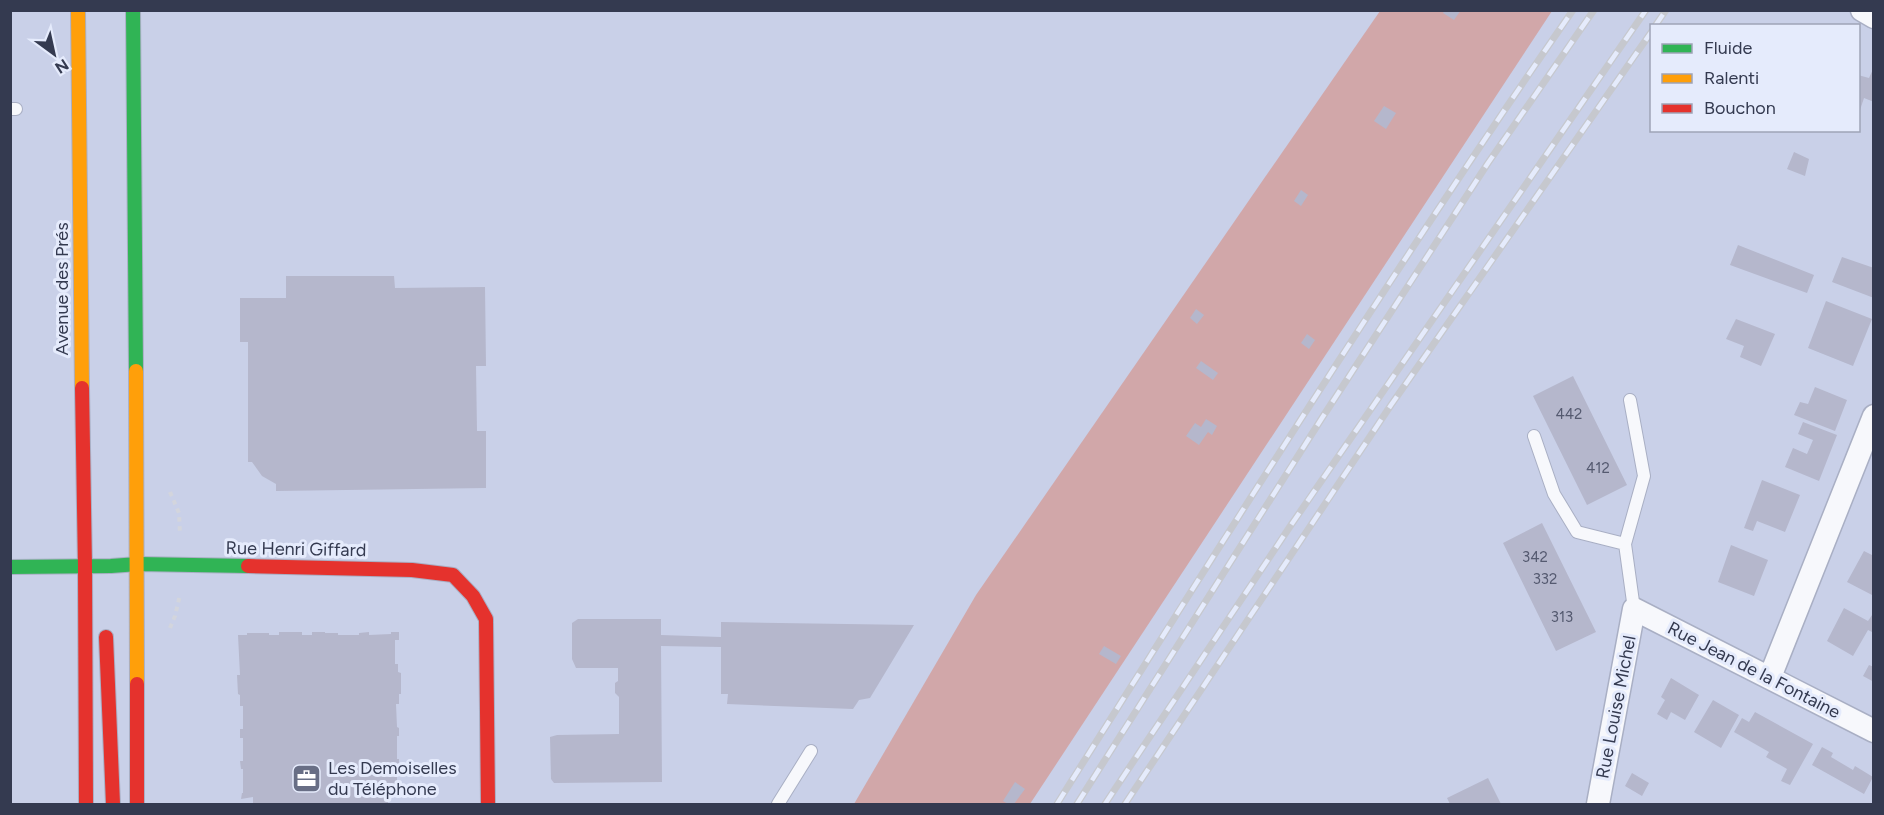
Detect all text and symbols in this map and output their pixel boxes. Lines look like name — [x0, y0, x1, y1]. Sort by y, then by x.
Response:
north arrow — [24, 24, 84, 84]
legend — [1650, 24, 1860, 132]
text: Fluide — [1704, 37, 1753, 59]
text: N — [52, 55, 72, 77]
text: Ralenti — [1704, 67, 1759, 89]
text: Bouchon — [1704, 97, 1776, 119]
street label: Avenue des Prés — [51, 222, 73, 356]
house number: 442 — [1555, 405, 1583, 423]
house number: 412 — [1586, 459, 1610, 477]
street label: Rue Henri Giffard — [226, 537, 366, 561]
house number: 342 — [1522, 548, 1548, 566]
house number: 332 — [1533, 570, 1557, 588]
house number: 313 — [1551, 608, 1573, 626]
street label: Rue Jean de la Fontaine — [1664, 617, 1844, 723]
street label: Rue Louise Michel — [1591, 634, 1641, 780]
place label: Les Demoiselles du Téléphone — [328, 757, 457, 800]
office icon: Les Demoiselles du Téléphone — [291, 762, 323, 794]

